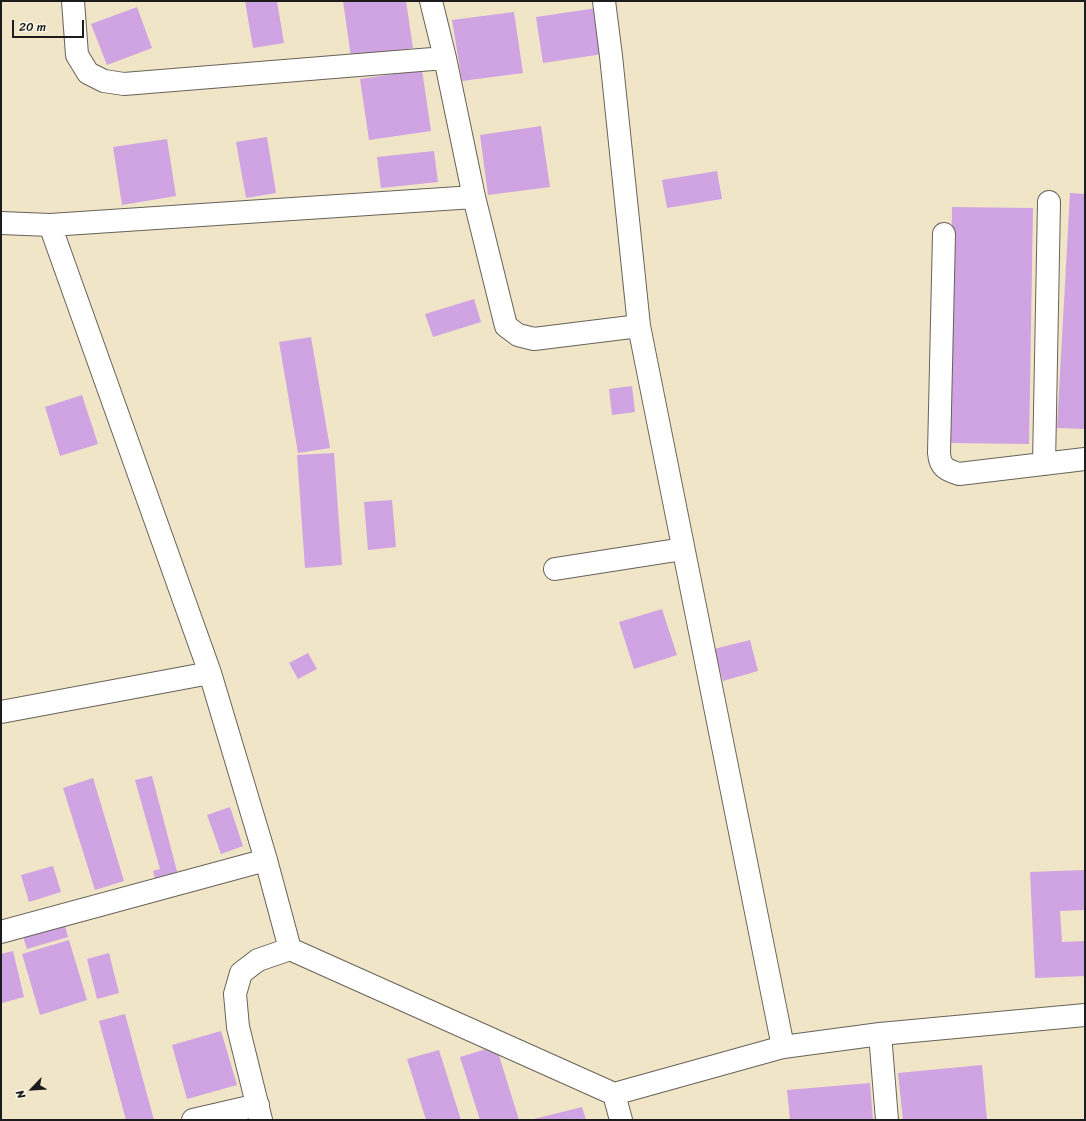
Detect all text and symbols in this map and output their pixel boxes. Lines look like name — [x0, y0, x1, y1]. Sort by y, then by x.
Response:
scale bar — [14, 12, 86, 38]
text: 20 m — [19, 16, 46, 38]
north arrow — [12, 1069, 52, 1109]
text: N — [10, 1087, 31, 1102]

